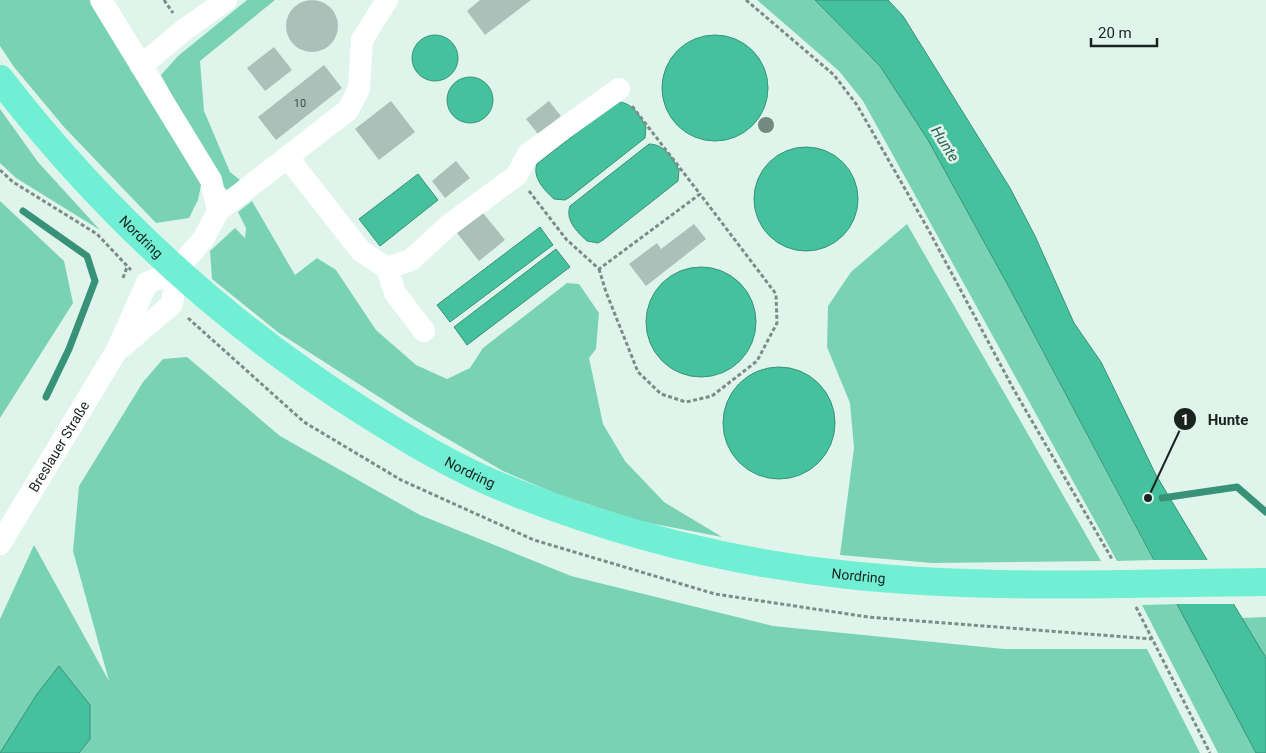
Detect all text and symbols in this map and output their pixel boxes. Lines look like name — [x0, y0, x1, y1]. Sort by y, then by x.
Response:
scale bar — [1091, 15, 1157, 47]
text: 20 m — [1098, 24, 1132, 42]
house number: 10 — [294, 97, 306, 110]
water label: Hunte — [927, 123, 963, 166]
street label: Nordring — [116, 212, 166, 261]
street label: Breslauer Straße — [25, 398, 92, 495]
callout: Hunte — [1173, 404, 1258, 434]
text: 1 — [1181, 411, 1189, 429]
text: Hunte — [1208, 411, 1248, 429]
street label: Nordring — [442, 453, 498, 491]
street label: Nordring — [831, 565, 886, 586]

